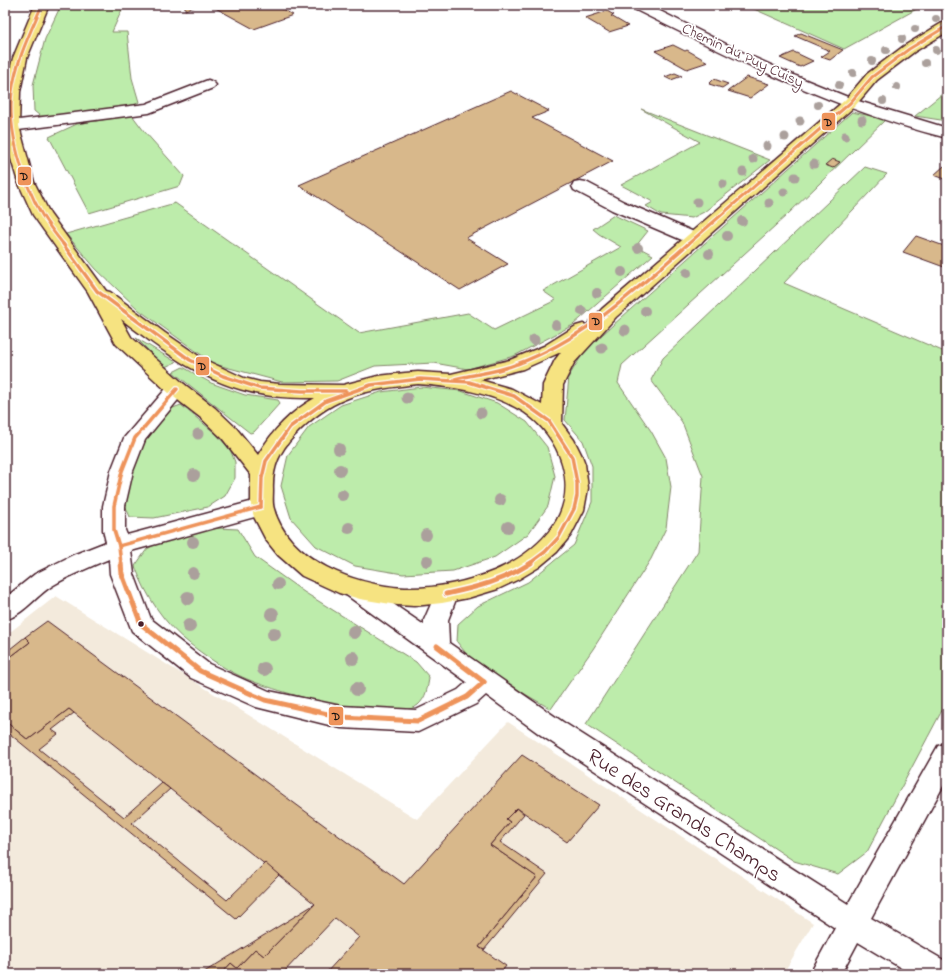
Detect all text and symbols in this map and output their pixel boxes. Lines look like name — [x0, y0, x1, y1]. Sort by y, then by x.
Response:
street label: Chemin du Puy Cuisy — [678, 18, 807, 95]
line badge: D — [821, 112, 836, 131]
text: D — [823, 115, 832, 131]
line badge: D — [17, 166, 32, 186]
text: D — [19, 169, 28, 185]
line badge: D — [588, 312, 603, 331]
text: D — [591, 314, 600, 330]
line badge: D — [195, 356, 210, 376]
text: D — [197, 359, 206, 375]
unlabelled marker — [136, 619, 146, 629]
line badge: D — [328, 706, 344, 726]
text: D — [331, 709, 340, 725]
street label: Rue des Grands Champs — [580, 742, 787, 891]

